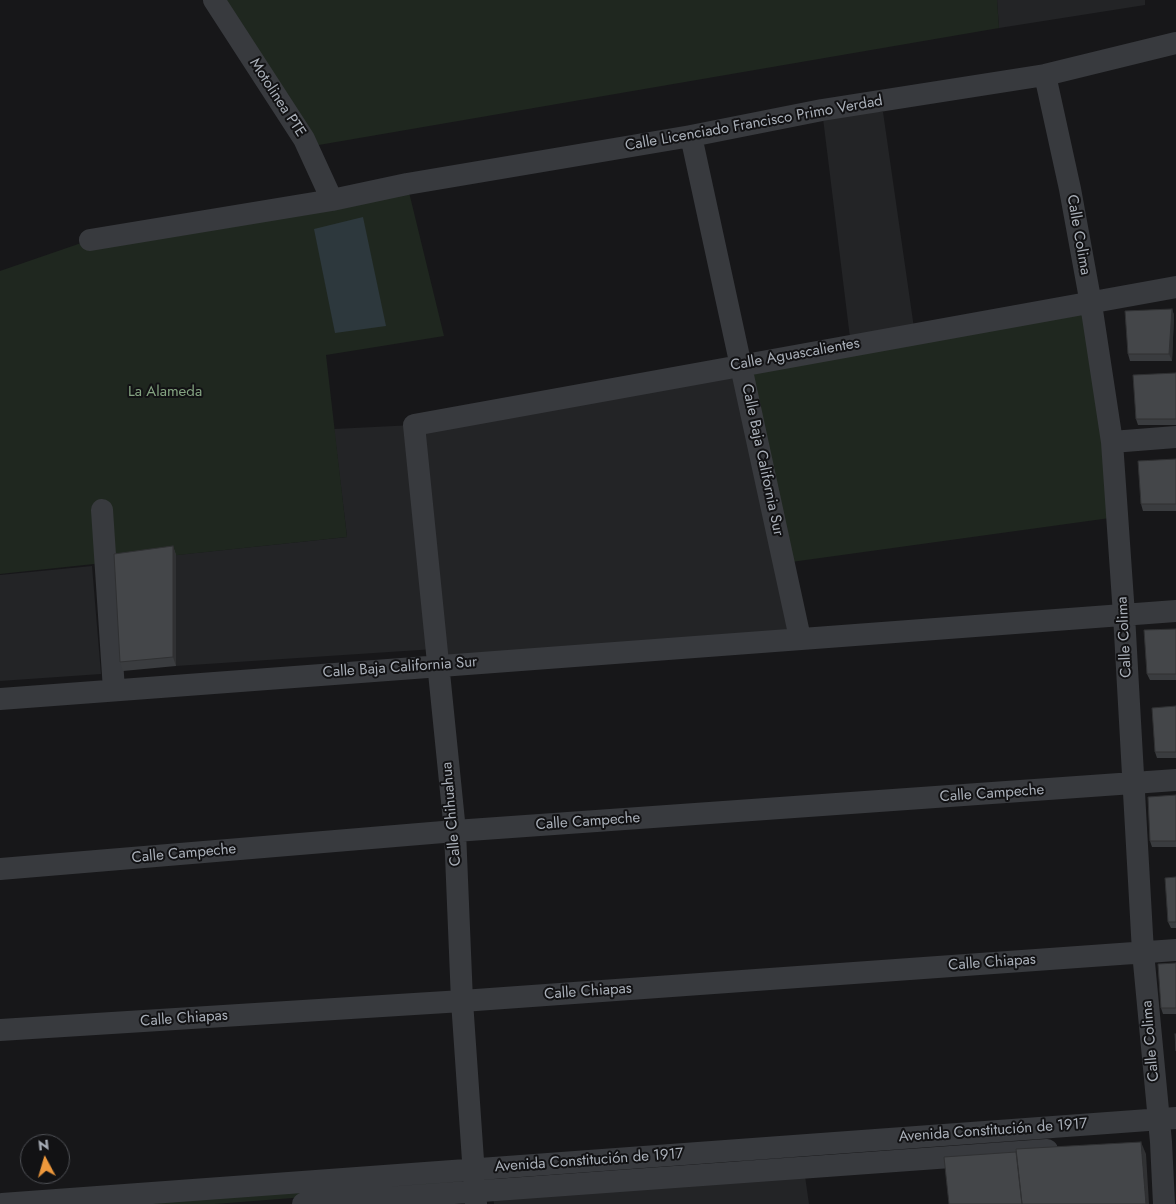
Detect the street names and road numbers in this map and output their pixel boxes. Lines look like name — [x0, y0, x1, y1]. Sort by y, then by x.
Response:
street label: Motolinea PTE — [245, 55, 309, 141]
street label: Calle Licenciado Francisco Primo Verdad — [624, 92, 884, 156]
street label: Calle Colima — [1062, 193, 1094, 277]
street label: Calle Aguascalientes — [729, 335, 861, 375]
street label: Calle Baja California Sur — [737, 382, 787, 538]
street label: Calle Colima — [1114, 596, 1136, 678]
street label: Calle Baja California Sur — [322, 654, 478, 682]
street label: Calle Chihuahua — [438, 761, 466, 867]
street label: Calle Campeche — [939, 781, 1045, 807]
street label: Calle Campeche — [535, 809, 641, 835]
street label: Calle Campeche — [131, 840, 237, 868]
street label: Calle Chiapas — [948, 951, 1036, 975]
street label: Calle Chiapas — [544, 980, 632, 1004]
street label: Calle Colima — [1138, 1000, 1164, 1082]
street label: Calle Chiapas — [140, 1007, 228, 1031]
street label: Avenida Constitución de 1917 — [898, 1115, 1088, 1147]
street label: Avenida Constitución de 1917 — [494, 1145, 684, 1177]

